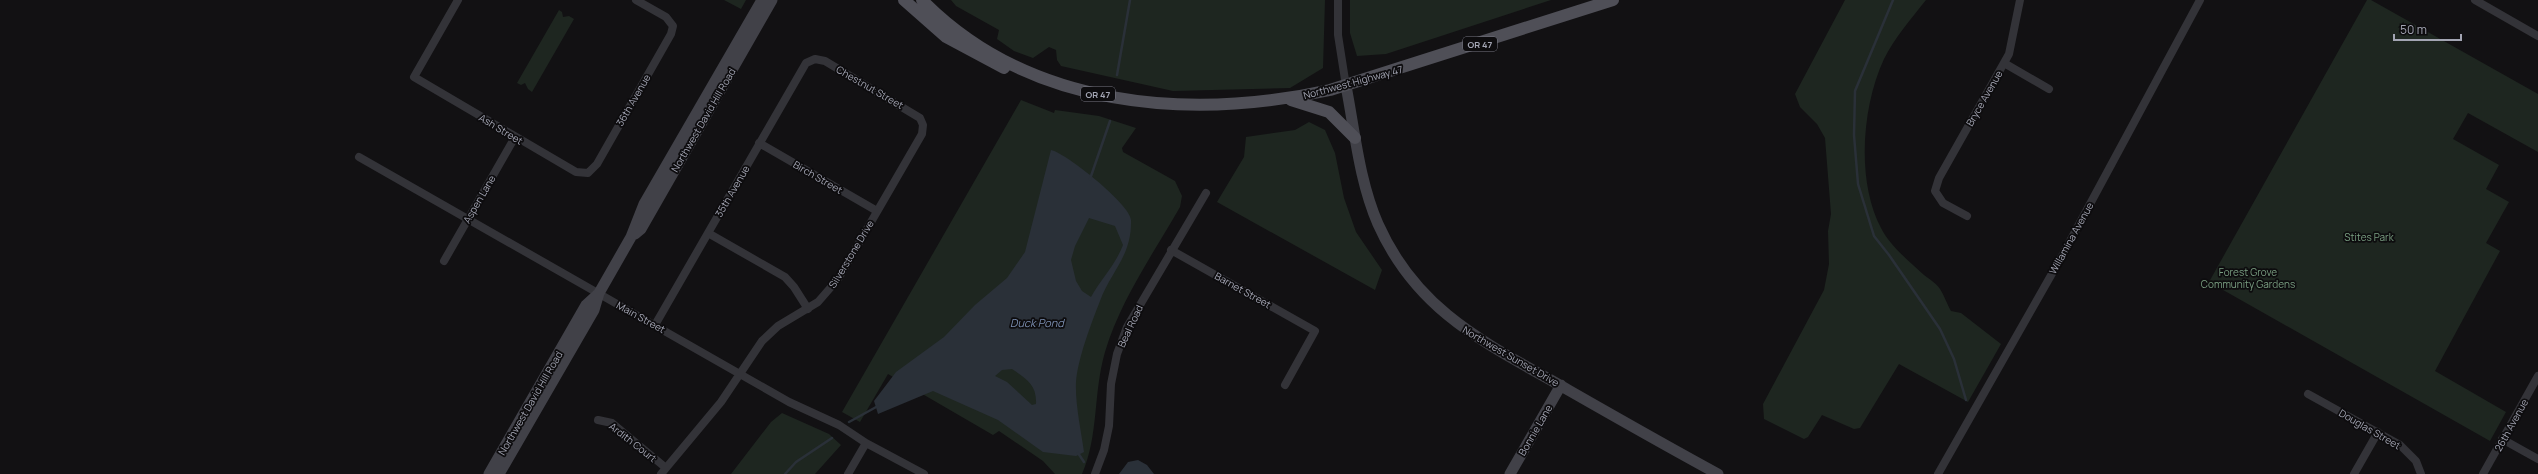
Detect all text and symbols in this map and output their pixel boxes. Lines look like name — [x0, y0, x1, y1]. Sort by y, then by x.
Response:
scale bar — [2394, 16, 2461, 42]
text: 50 m — [2400, 21, 2427, 38]
road number: OR 47 — [1463, 37, 1497, 51]
street label: Chestnut Street — [834, 62, 906, 112]
street label: Northwest Highway 47 — [1302, 62, 1404, 102]
street label: Northwest David Hill Road — [667, 65, 739, 175]
street label: Bryce Avenue — [1962, 67, 2006, 128]
street label: 36th Avenue — [612, 71, 654, 129]
road number: OR 47 — [1081, 87, 1115, 101]
street label: Ash Street — [476, 110, 526, 148]
street label: Birch Street — [791, 157, 845, 197]
street label: 35th Avenue — [712, 162, 753, 219]
street label: Aspen Lane — [460, 172, 499, 226]
street label: Willamina Avenue — [2045, 199, 2097, 276]
street label: Silverstone Drive — [825, 217, 877, 291]
park label: Stites Park — [2344, 230, 2395, 244]
park label: Forest Grove Community Gardens — [2201, 265, 2295, 291]
street label: Barnet Street — [1212, 269, 1274, 311]
street label: Main Street — [614, 298, 668, 336]
street label: Beal Road — [1114, 302, 1146, 350]
water label: Duck Pond — [1010, 315, 1065, 330]
street label: Northwest Sunset Drive — [1460, 323, 1562, 389]
street label: Northwest David Hill Road — [494, 348, 566, 458]
street label: 26th Avenue — [2491, 396, 2531, 454]
street label: Bonnie Lane — [1515, 402, 1555, 458]
street label: Douglas Street — [2337, 406, 2403, 452]
street label: Ardith Court — [606, 419, 660, 465]

